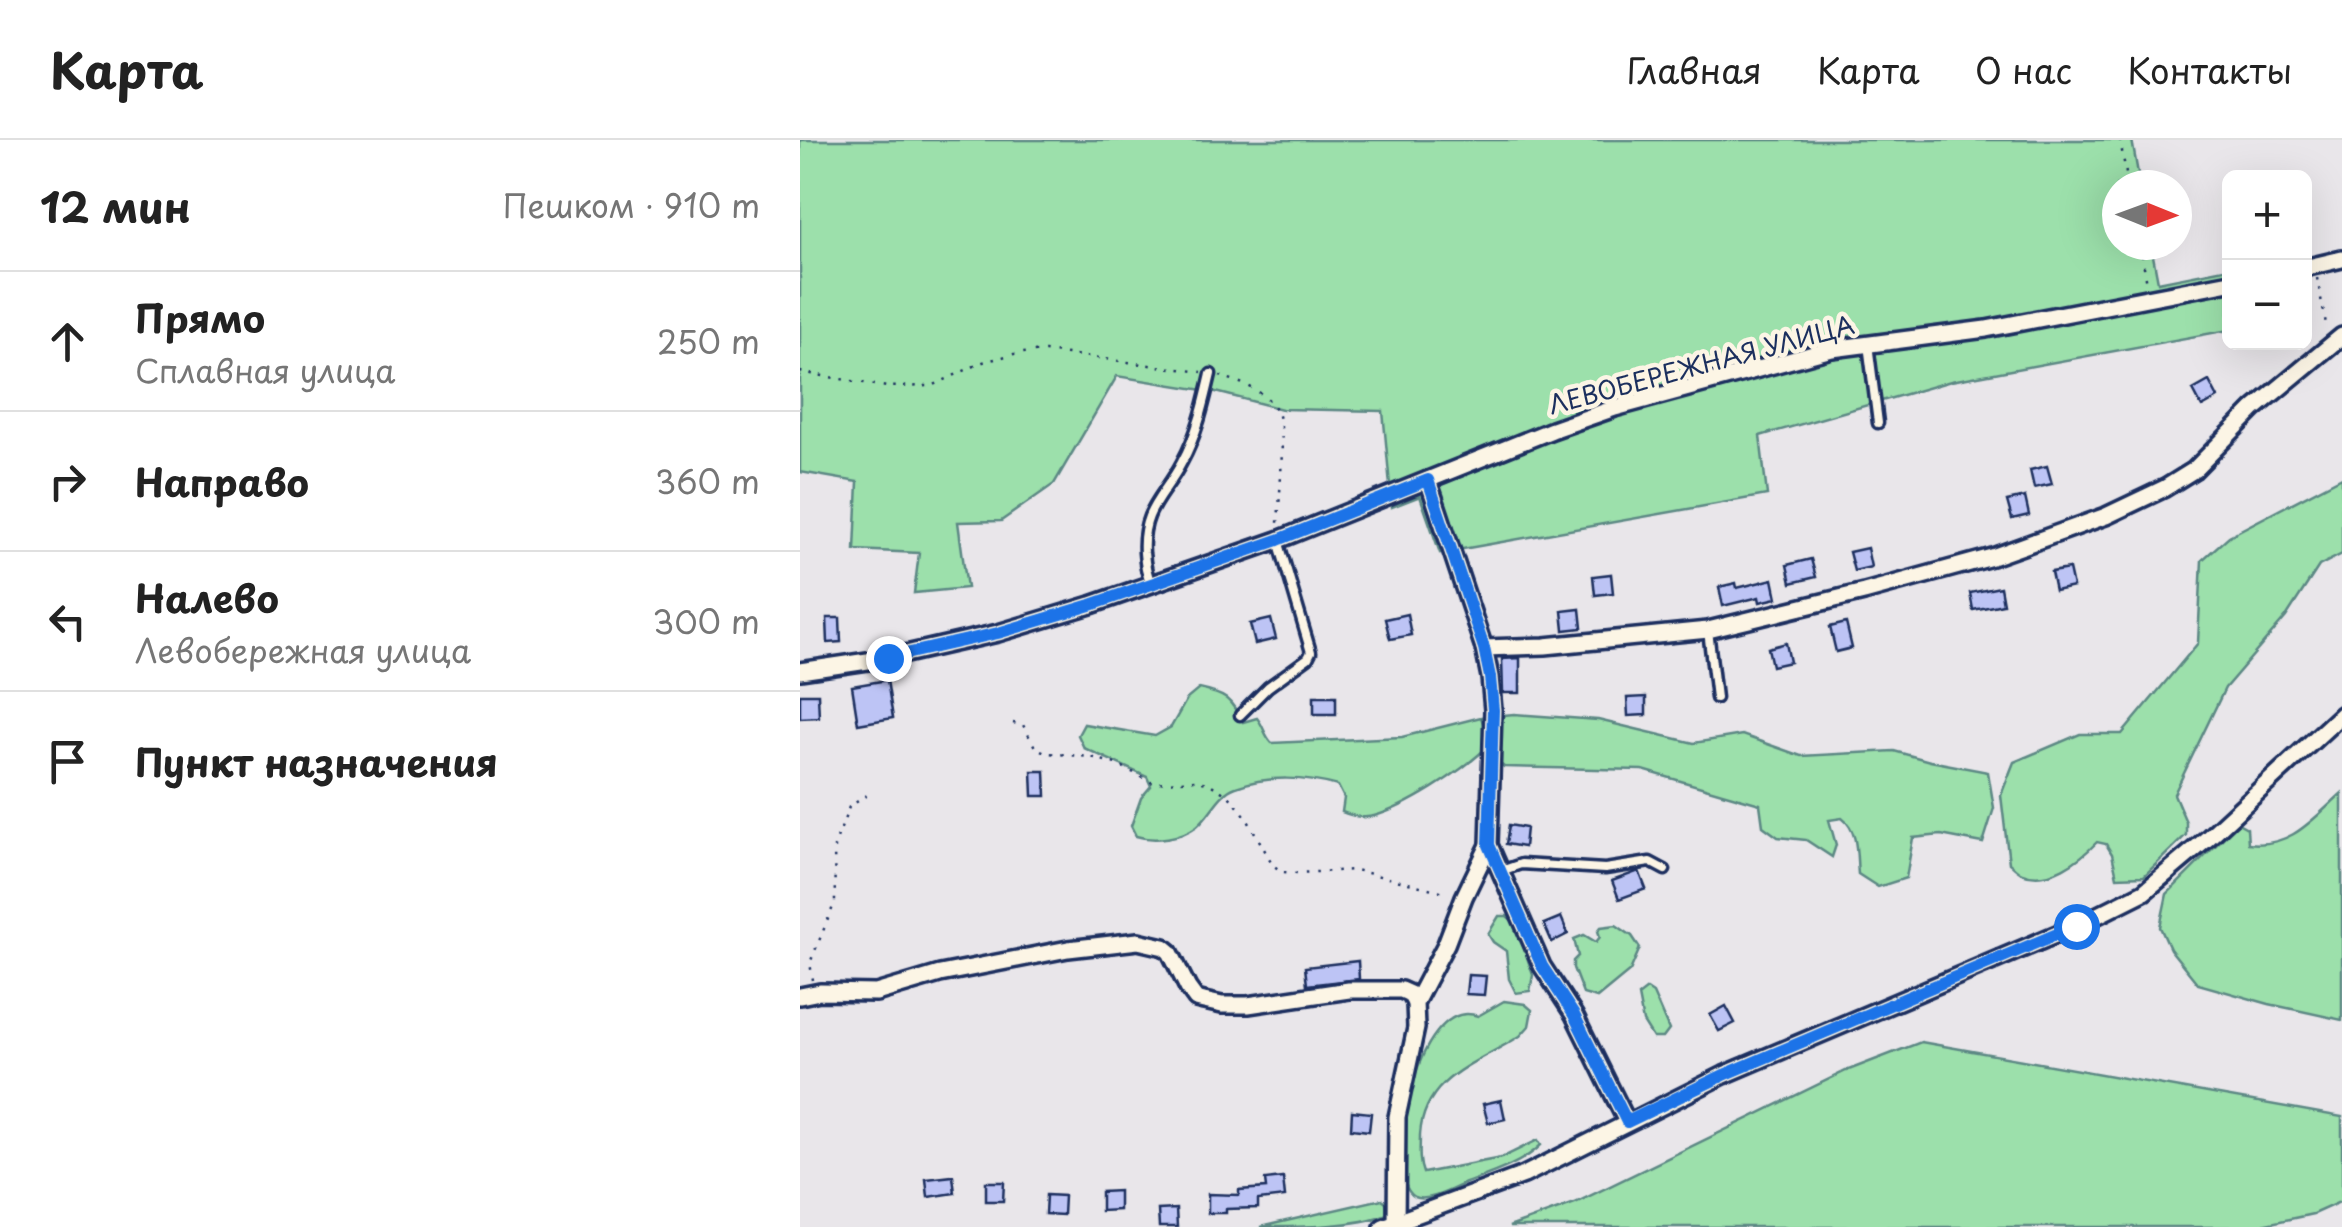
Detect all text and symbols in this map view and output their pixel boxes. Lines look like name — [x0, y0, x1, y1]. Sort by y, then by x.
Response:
text: Карта — [50, 33, 204, 105]
text: Главная — [1626, 43, 1762, 96]
text: Карта — [1817, 43, 1920, 96]
text: О нас — [1975, 43, 2072, 96]
text: Контакты — [2127, 43, 2292, 96]
north arrow — [2102, 170, 2192, 260]
map controls — [2222, 170, 2312, 350]
button: + — [2222, 170, 2312, 260]
text: 12 мин — [40, 174, 191, 237]
text: Пешком · 910 m — [503, 181, 760, 229]
button: − — [2222, 260, 2312, 350]
text: Прямо — [135, 289, 265, 346]
street label: ЛЕВОБЕРЕЖНАЯ УЛИЦА — [1544, 305, 1858, 423]
icon: ahead — [40, 314, 95, 369]
text: 250 m — [657, 317, 760, 365]
text: Сплавная улица — [135, 346, 395, 394]
text: Направо — [135, 453, 309, 510]
icon: right — [40, 454, 95, 509]
text: 360 m — [655, 457, 760, 505]
text: Налево — [135, 569, 279, 626]
icon: left — [40, 594, 95, 649]
text: 300 m — [652, 597, 760, 645]
text: Левобережная улица — [135, 626, 471, 674]
route end — [866, 636, 912, 682]
text: Пункт назначения — [135, 733, 498, 790]
icon: arrive — [40, 734, 95, 789]
route start — [2054, 904, 2100, 950]

